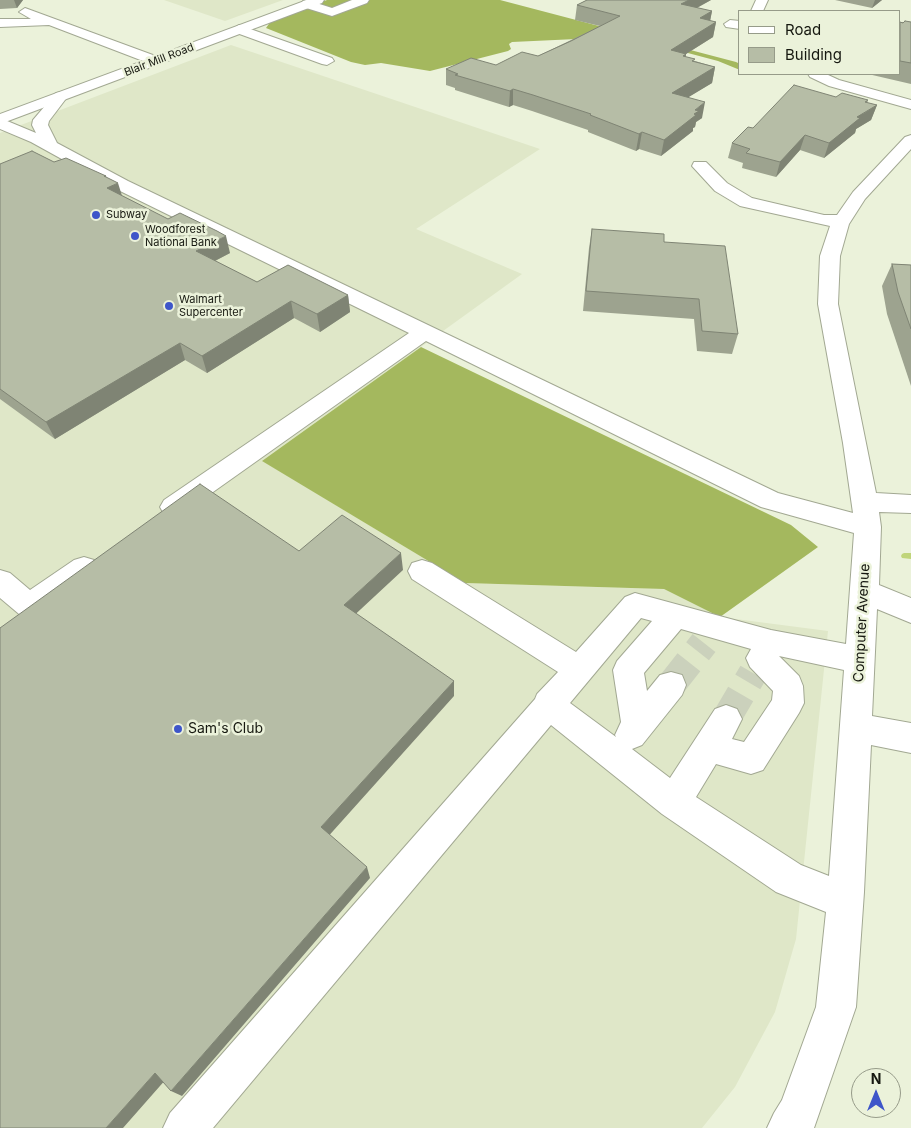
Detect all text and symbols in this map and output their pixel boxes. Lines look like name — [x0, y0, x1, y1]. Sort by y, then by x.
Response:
legend — [738, 10, 901, 75]
text: Road — [785, 20, 821, 39]
street label: Blair Mill Road — [122, 41, 196, 79]
text: Building — [785, 45, 842, 64]
place label: Subway — [106, 208, 147, 222]
marker: Subway — [90, 209, 102, 221]
place label: Woodforest National Bank — [145, 223, 217, 249]
marker: Woodforest National Bank — [129, 230, 141, 242]
place label: Walmart Supercenter — [179, 293, 243, 319]
marker: Walmart Supercenter — [163, 300, 175, 312]
street label: Computer Avenue — [851, 563, 873, 683]
place label: Sam's Club — [188, 721, 263, 737]
marker: Sam's Club — [172, 723, 184, 735]
north arrow — [851, 1068, 901, 1118]
text: N — [871, 1070, 881, 1087]

